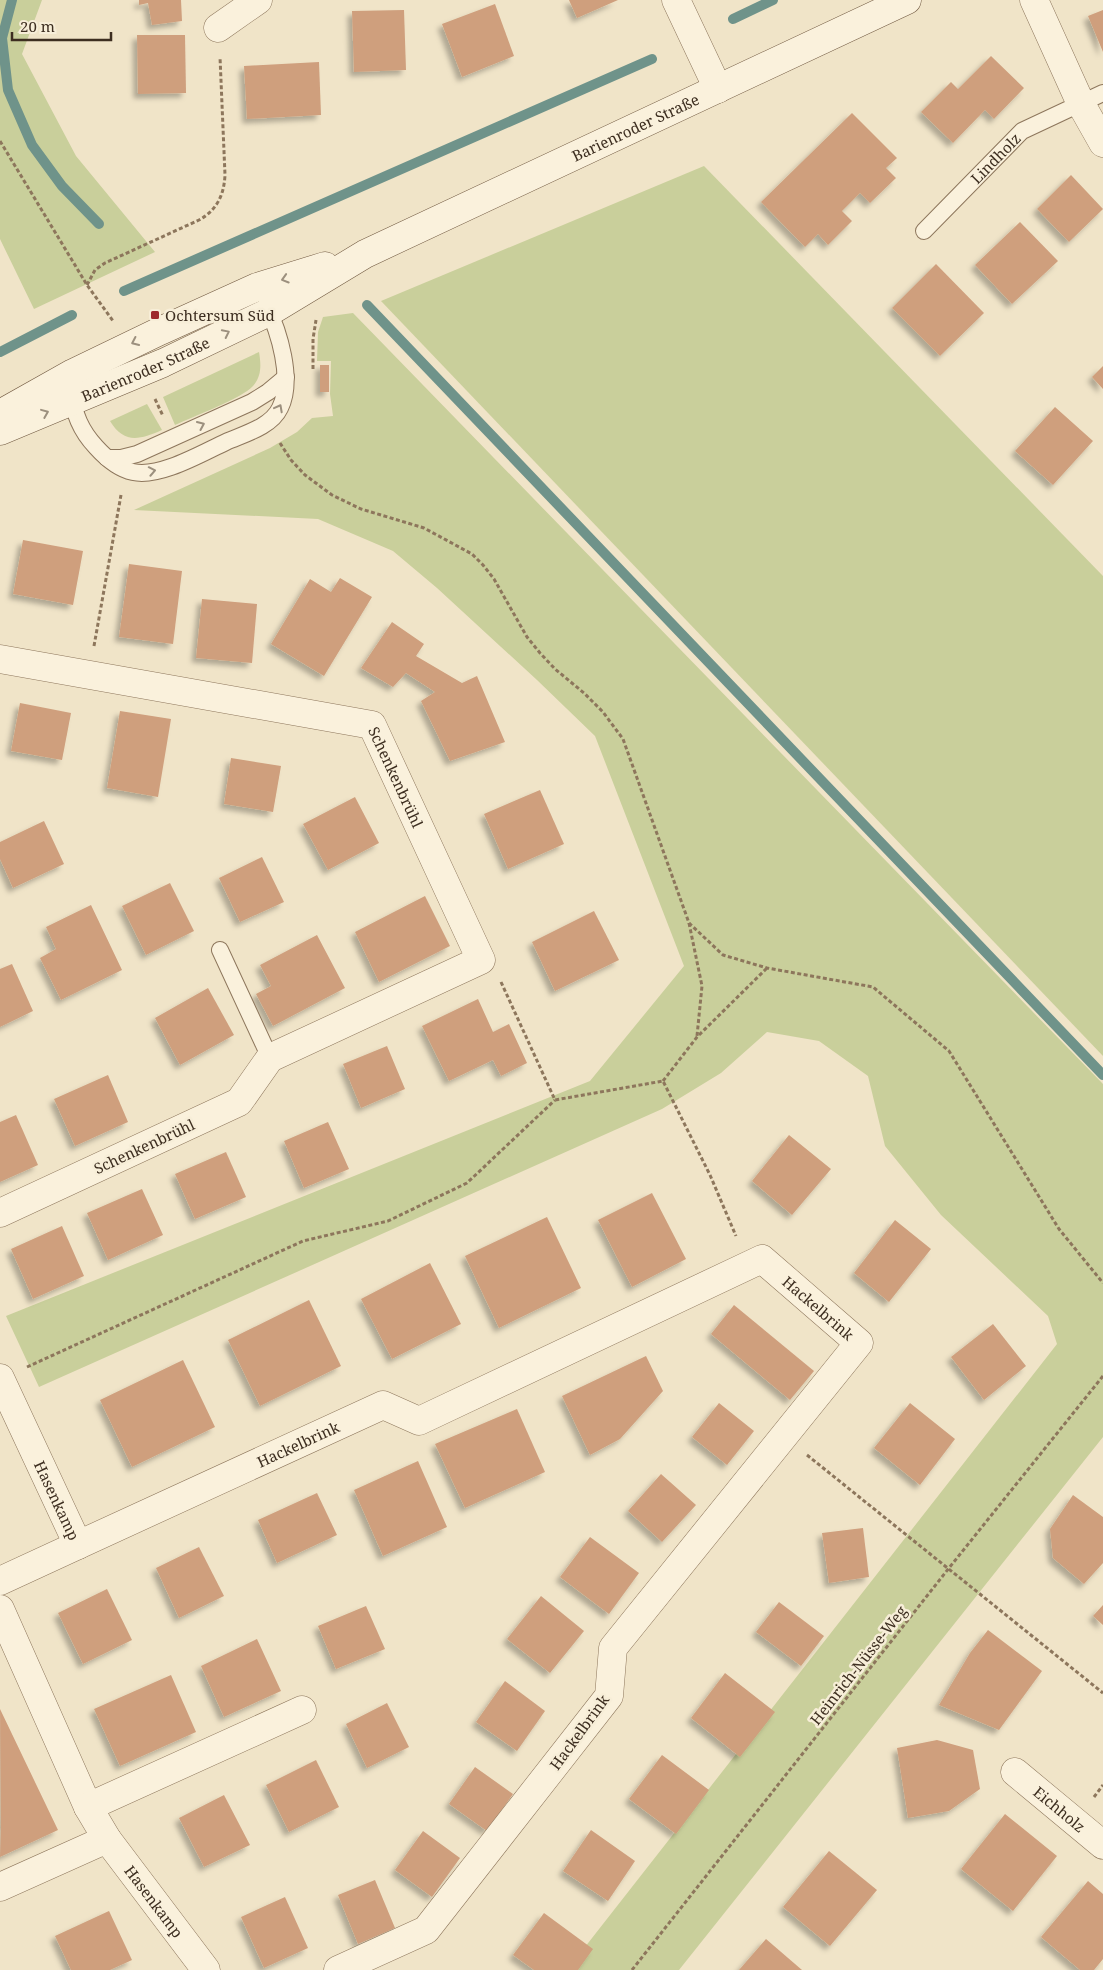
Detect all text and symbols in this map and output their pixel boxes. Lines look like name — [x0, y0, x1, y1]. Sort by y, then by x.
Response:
scale bar — [12, 10, 111, 42]
text: 20 m — [20, 16, 55, 36]
street label: Barienroder Straße — [569, 89, 702, 166]
street label: Lindholz — [966, 128, 1025, 188]
one-way arrow — [281, 273, 289, 283]
place label: Ochtersum Süd — [165, 305, 275, 325]
marker: Ochtersum Süd — [149, 309, 161, 321]
one-way arrow — [221, 329, 230, 339]
street label: Barienroder Straße — [78, 332, 213, 406]
one-way arrow — [131, 336, 140, 346]
one-way arrow — [273, 404, 283, 413]
one-way arrow — [40, 409, 49, 419]
one-way arrow — [196, 420, 205, 431]
one-way arrow — [147, 466, 156, 477]
street label: Schenkenbrühl — [364, 723, 428, 831]
street label: Schenkenbrühl — [90, 1114, 198, 1178]
street label: Hackelbrink — [778, 1271, 859, 1345]
street label: Hackelbrink — [254, 1416, 343, 1472]
street label: Hasenkamp — [30, 1457, 84, 1543]
street label: Heinrich-Nüsse-Weg — [805, 1601, 911, 1729]
street label: Hackelbrink — [545, 1690, 613, 1774]
street label: Eichholz — [1030, 1782, 1090, 1836]
street label: Hasenkamp — [120, 1861, 188, 1941]

